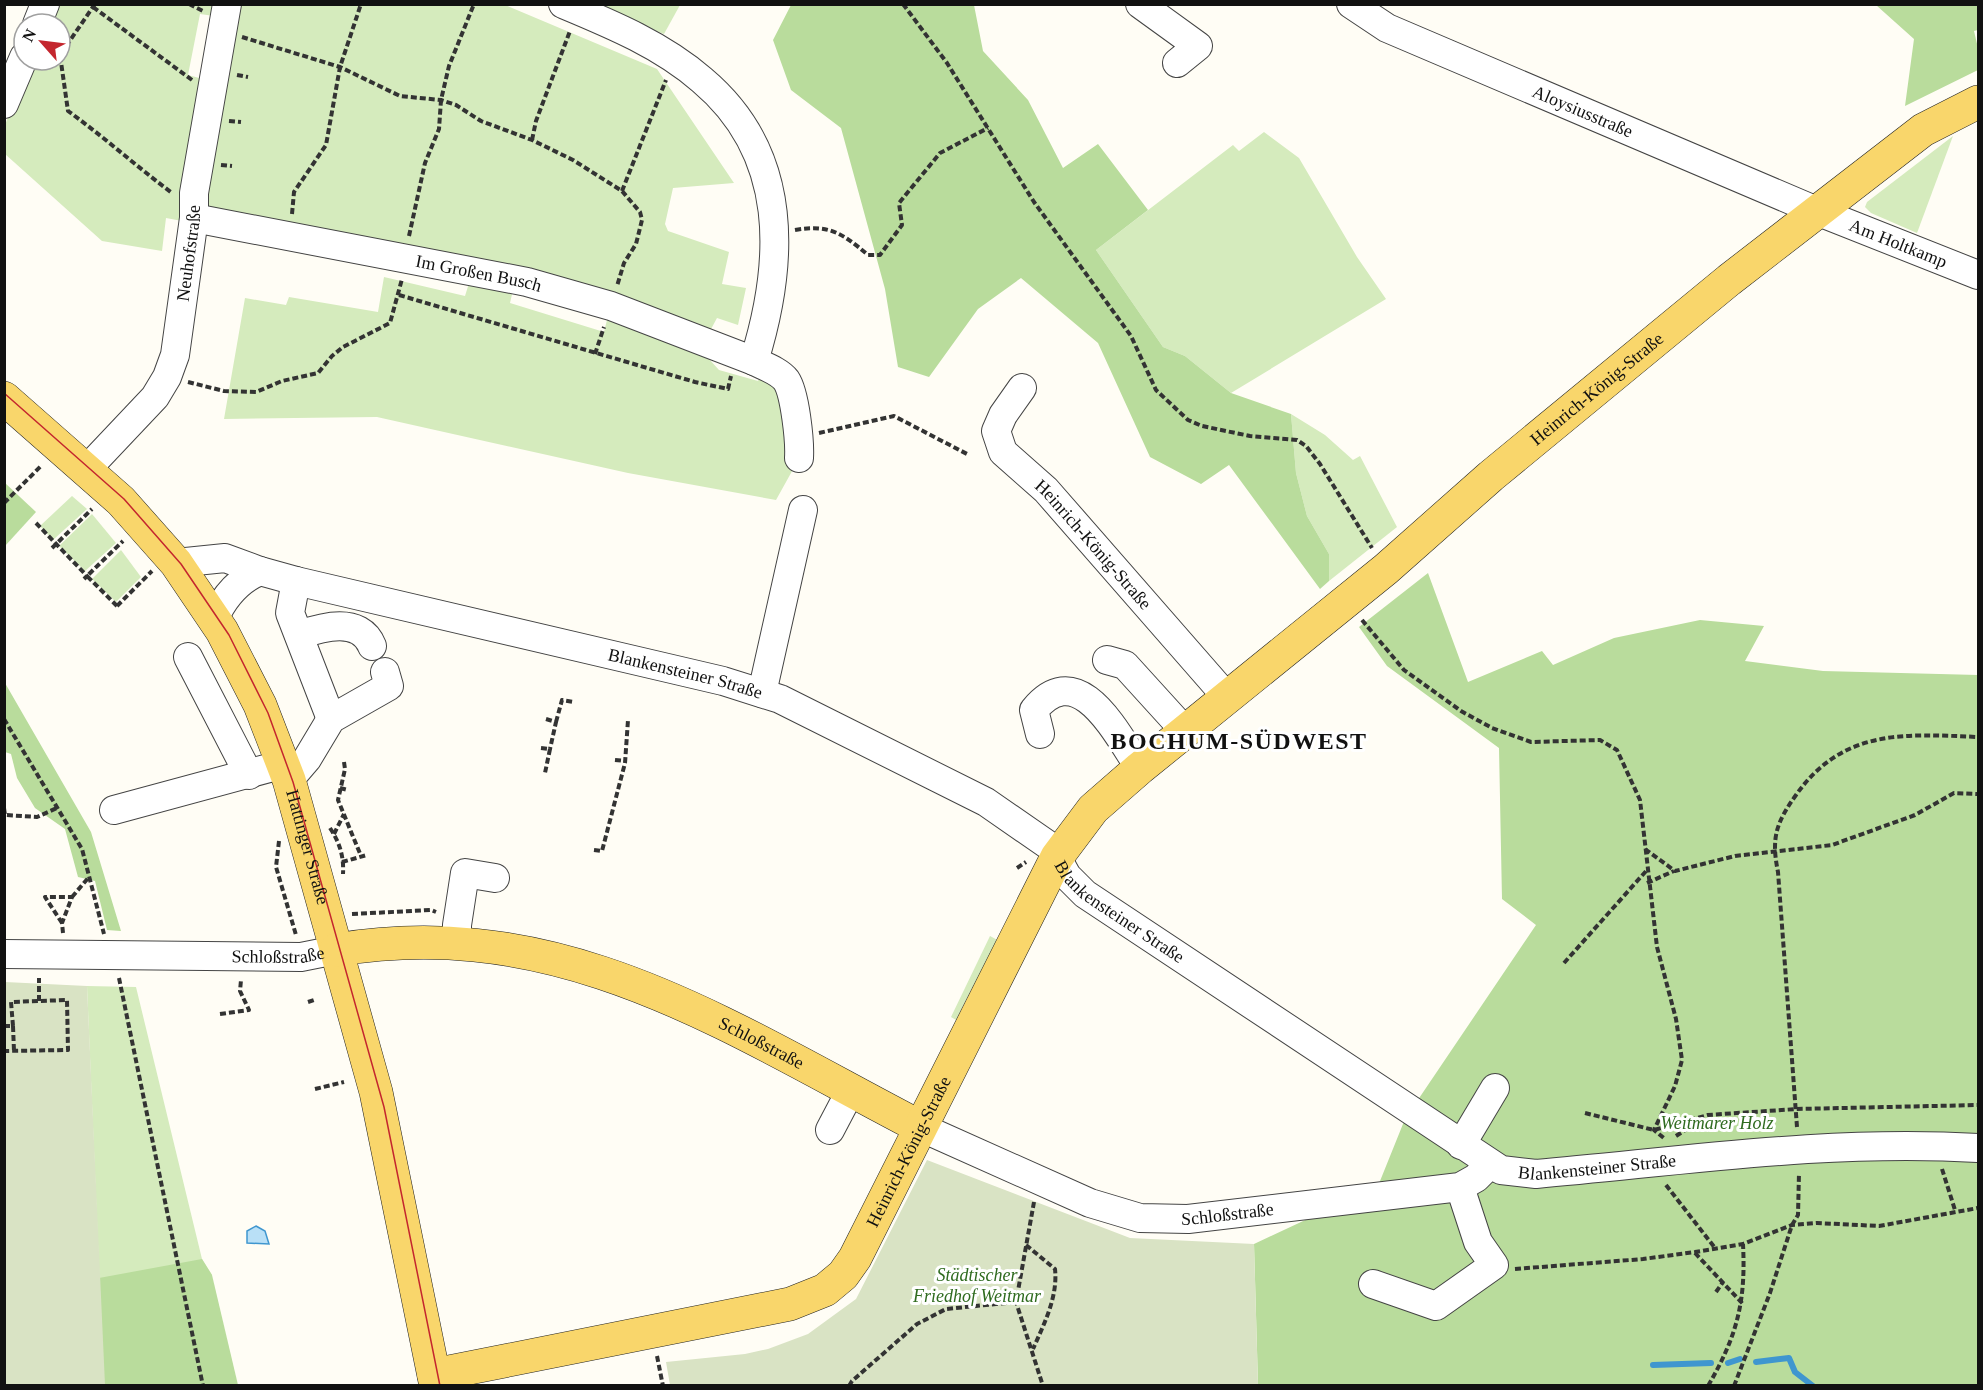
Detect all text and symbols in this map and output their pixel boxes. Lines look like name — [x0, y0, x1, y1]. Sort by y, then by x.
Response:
north arrow — [12, 12, 72, 72]
text: N — [19, 26, 40, 44]
street label: Aloysiusstraße — [1530, 81, 1636, 142]
street label: Neuhofstraße — [173, 205, 204, 303]
street label: Am Holtkamp — [1846, 215, 1950, 272]
street label: Im Großen Busch — [414, 251, 544, 296]
street label: Heinrich-König-Straße — [1526, 328, 1667, 449]
street label: Heinrich-König-Straße — [1031, 475, 1156, 613]
street label: Blankensteiner Straße — [606, 644, 765, 703]
district label: BOCHUM-SÜDWEST — [1110, 728, 1368, 754]
street label: Hattinger Straße — [282, 787, 333, 907]
street label: Blankensteiner Straße — [1050, 857, 1188, 967]
street label: Schloßstraße — [231, 943, 326, 967]
street label: Schloßstraße — [716, 1013, 807, 1073]
street label: Heinrich-König-Straße — [862, 1073, 955, 1230]
park label: Weitmarer Holz — [1660, 1113, 1774, 1133]
street label: Blankensteiner Straße — [1517, 1150, 1677, 1184]
street label: Schloßstraße — [1181, 1199, 1275, 1229]
park label: Städtischer Friedhof Weitmar — [912, 1265, 1042, 1306]

